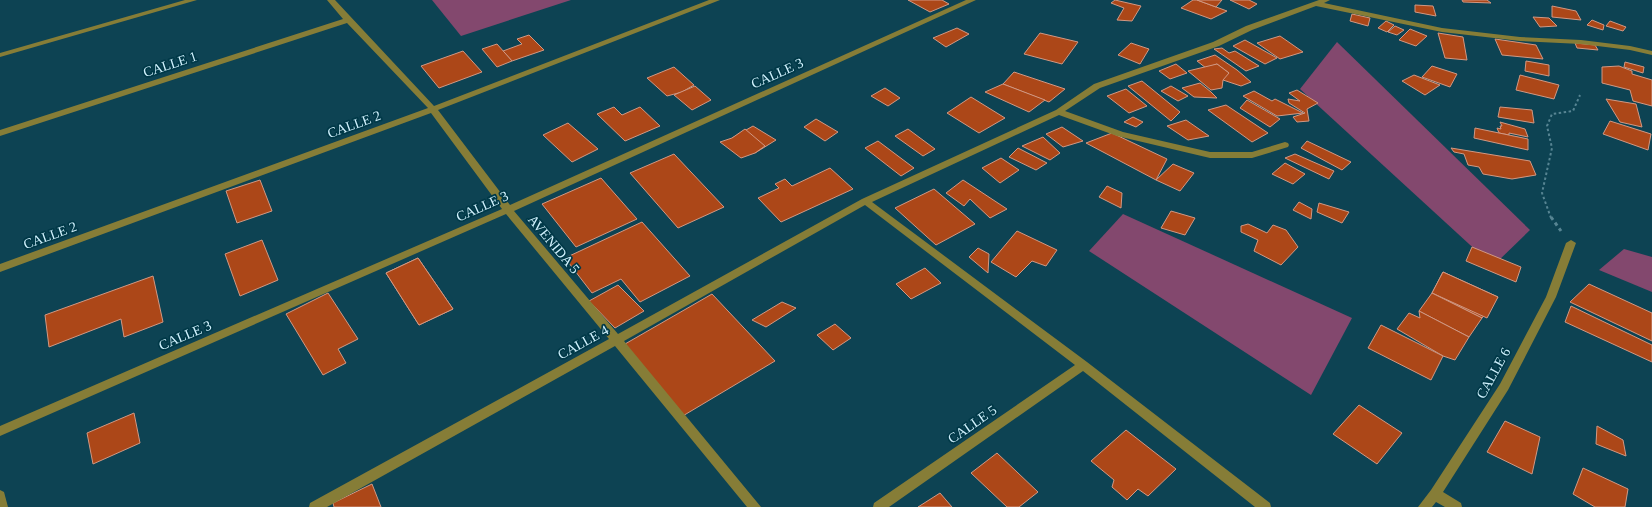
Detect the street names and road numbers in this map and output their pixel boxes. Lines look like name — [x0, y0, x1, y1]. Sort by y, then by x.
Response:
street label: CALLE 1 — [141, 49, 199, 80]
street label: CALLE 3 — [749, 55, 806, 92]
street label: CALLE 2 — [325, 108, 383, 141]
street label: CALLE 3 — [454, 188, 511, 225]
street label: AVENIDA 5 — [525, 212, 582, 277]
street label: CALLE 2 — [21, 219, 79, 252]
street label: CALLE 3 — [157, 318, 214, 353]
street label: CALLE 4 — [555, 322, 611, 362]
street label: CALLE 6 — [1473, 345, 1513, 401]
street label: CALLE 5 — [945, 402, 999, 447]

